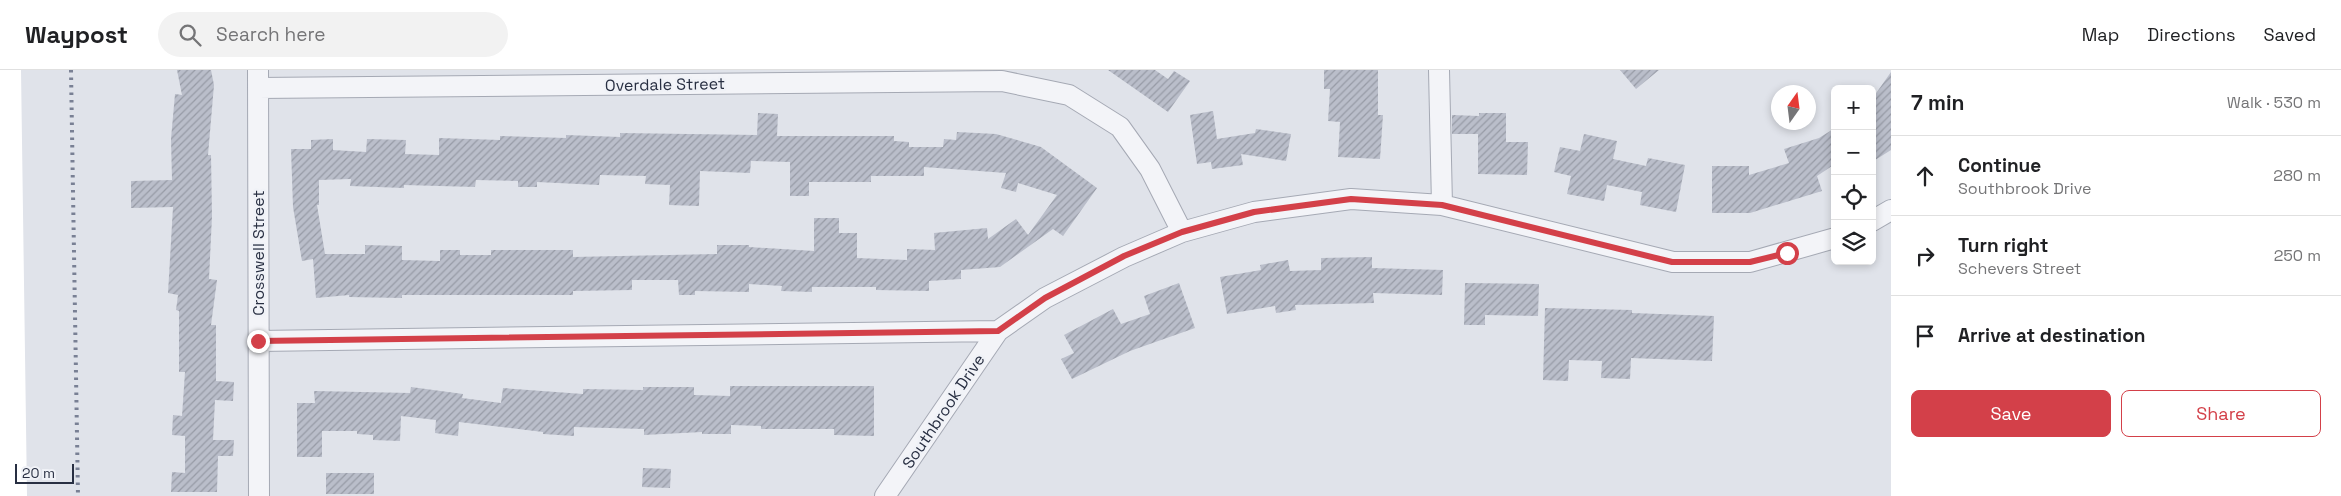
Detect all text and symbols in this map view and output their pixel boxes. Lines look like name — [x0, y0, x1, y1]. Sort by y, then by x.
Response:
search box — [158, 12, 508, 57]
text: Waypost — [25, 19, 128, 50]
icon: search — [176, 21, 204, 49]
text: Search here — [216, 22, 326, 47]
text: Map — [2082, 23, 2119, 46]
text: Directions — [2147, 23, 2236, 46]
text: Saved — [2264, 23, 2316, 46]
street label: Overdale Street — [605, 73, 725, 96]
north arrow — [1771, 85, 1816, 130]
map controls — [1831, 85, 1876, 265]
button: + — [1831, 85, 1876, 130]
text: 7 min — [1911, 89, 1964, 116]
text: Walk · 530 m — [2227, 92, 2321, 113]
button: − — [1831, 130, 1876, 175]
text: Continue — [1958, 153, 2041, 178]
icon: ahead — [1911, 162, 1939, 190]
text: 280 m — [2273, 165, 2321, 186]
button: locate — [1831, 175, 1876, 220]
text: Southbrook Drive — [1958, 178, 2092, 199]
street label: Crosswell Street — [248, 190, 269, 316]
button: layers — [1831, 220, 1876, 265]
text: Turn right — [1958, 233, 2048, 258]
route start — [1776, 242, 1799, 265]
icon: right — [1911, 242, 1939, 270]
text: 250 m — [2274, 245, 2321, 266]
text: Schevers Street — [1958, 258, 2081, 279]
icon: arrive — [1911, 322, 1939, 350]
text: Arrive at destination — [1958, 323, 2146, 348]
route end — [247, 330, 270, 353]
street label: Southbrook Drive — [897, 350, 989, 473]
button: Save — [1911, 390, 2111, 437]
button: Share — [2121, 390, 2321, 437]
scale bar — [15, 461, 74, 484]
text: 20 m — [22, 464, 55, 482]

